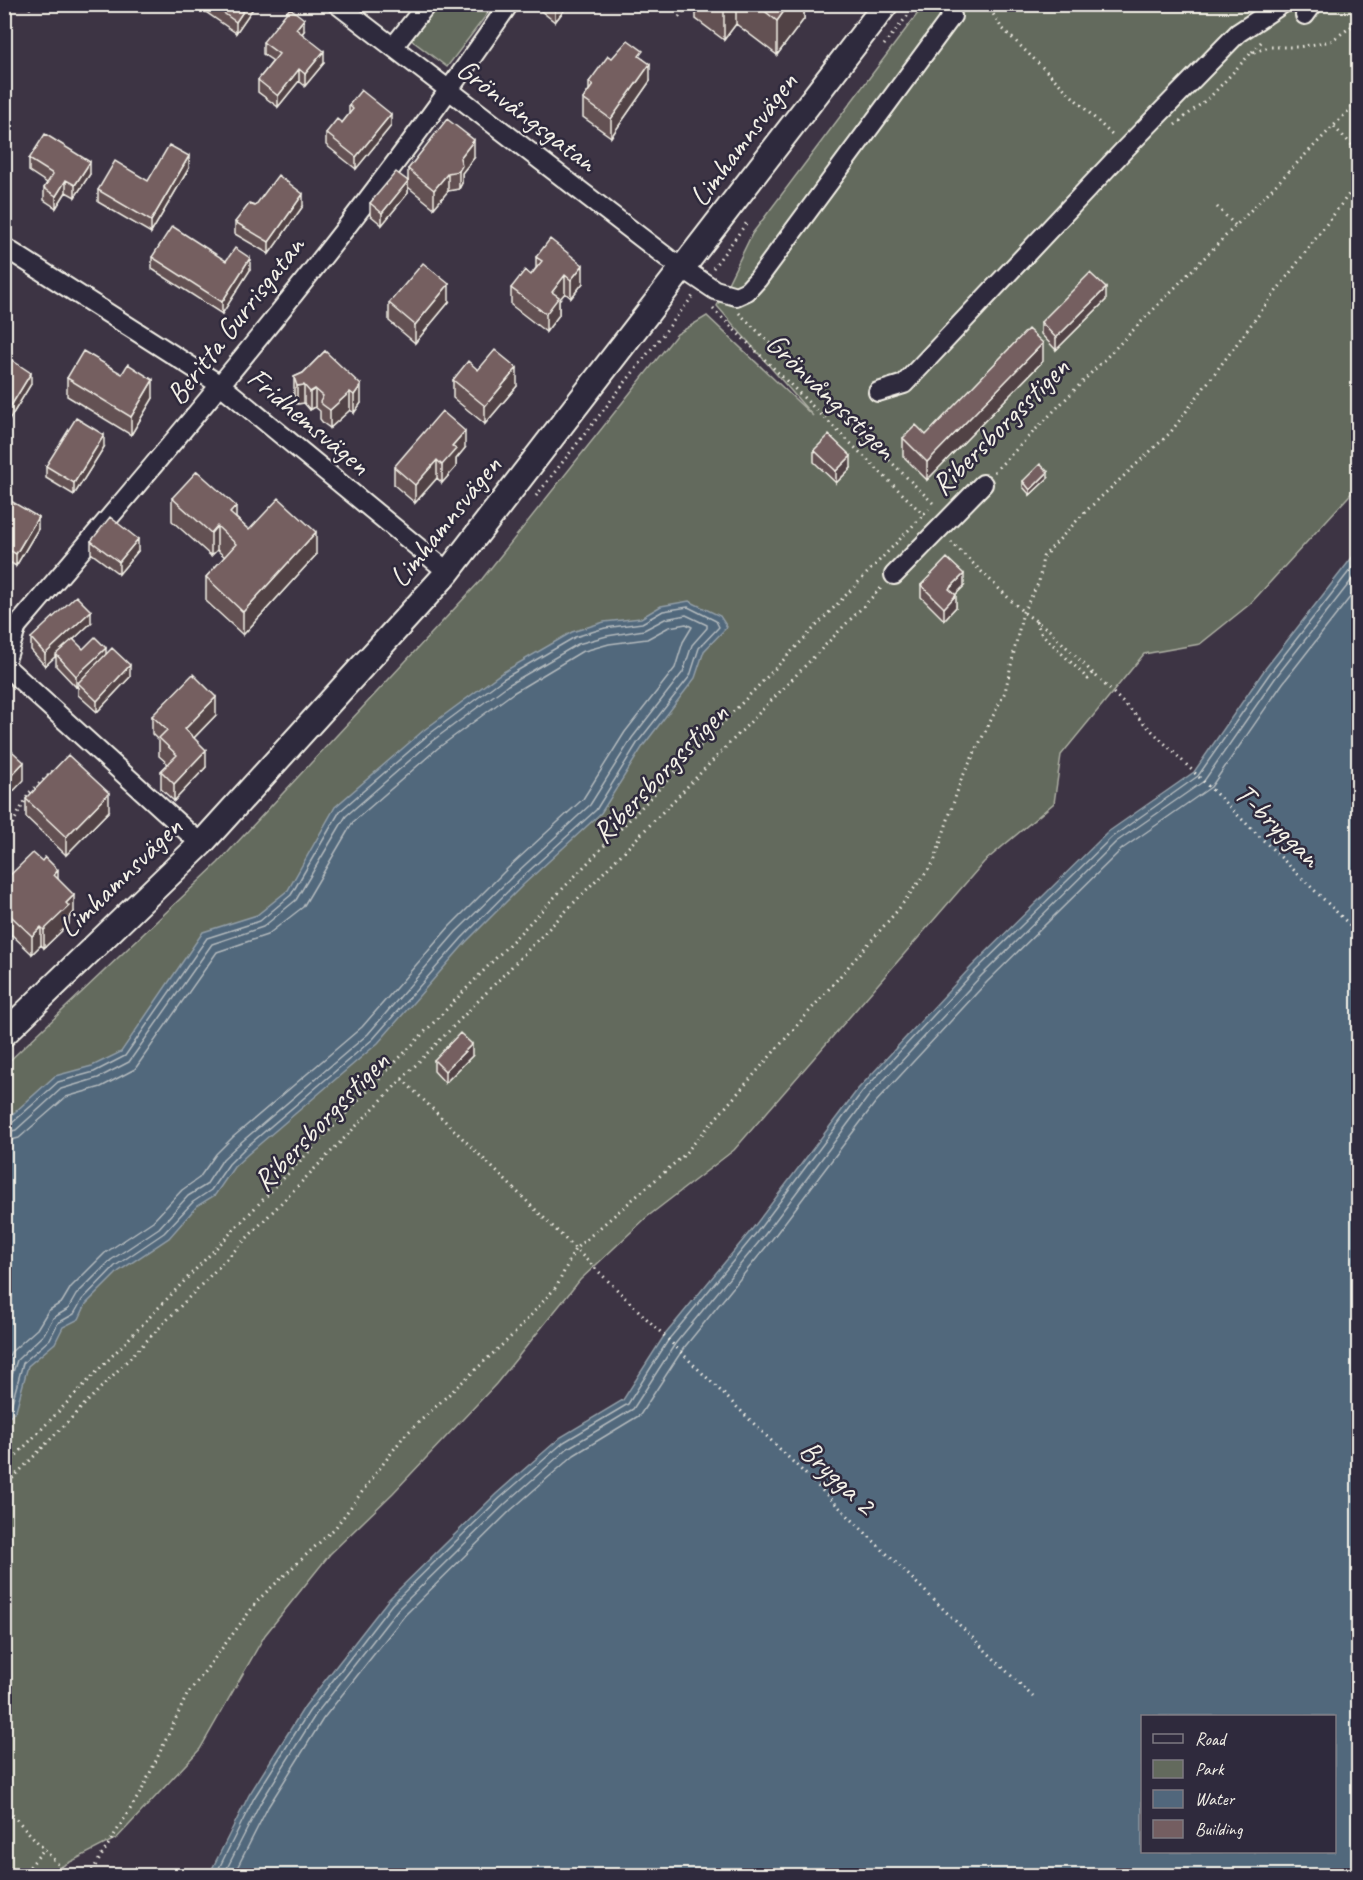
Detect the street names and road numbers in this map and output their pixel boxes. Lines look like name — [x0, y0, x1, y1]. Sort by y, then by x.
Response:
street label: Grönvångsgatan — [449, 50, 606, 181]
street label: Limhamnsvägen — [680, 64, 806, 214]
street label: Beritta Gurrisgatan — [157, 227, 314, 412]
street label: Grönvångsstigen — [758, 324, 905, 469]
street label: Ribersborgsstigen — [923, 348, 1078, 503]
street label: Fridhemsvägen — [240, 359, 379, 484]
street label: Limhamnsvägen — [380, 447, 510, 595]
street label: Ribersborgsstigen — [584, 695, 737, 851]
street label: T-bryggan — [1227, 775, 1330, 876]
street label: Limhamnsvägen — [50, 808, 191, 946]
street label: Ribersborgsstigen — [245, 1043, 398, 1199]
street label: Brygga 2 — [792, 1431, 886, 1524]

